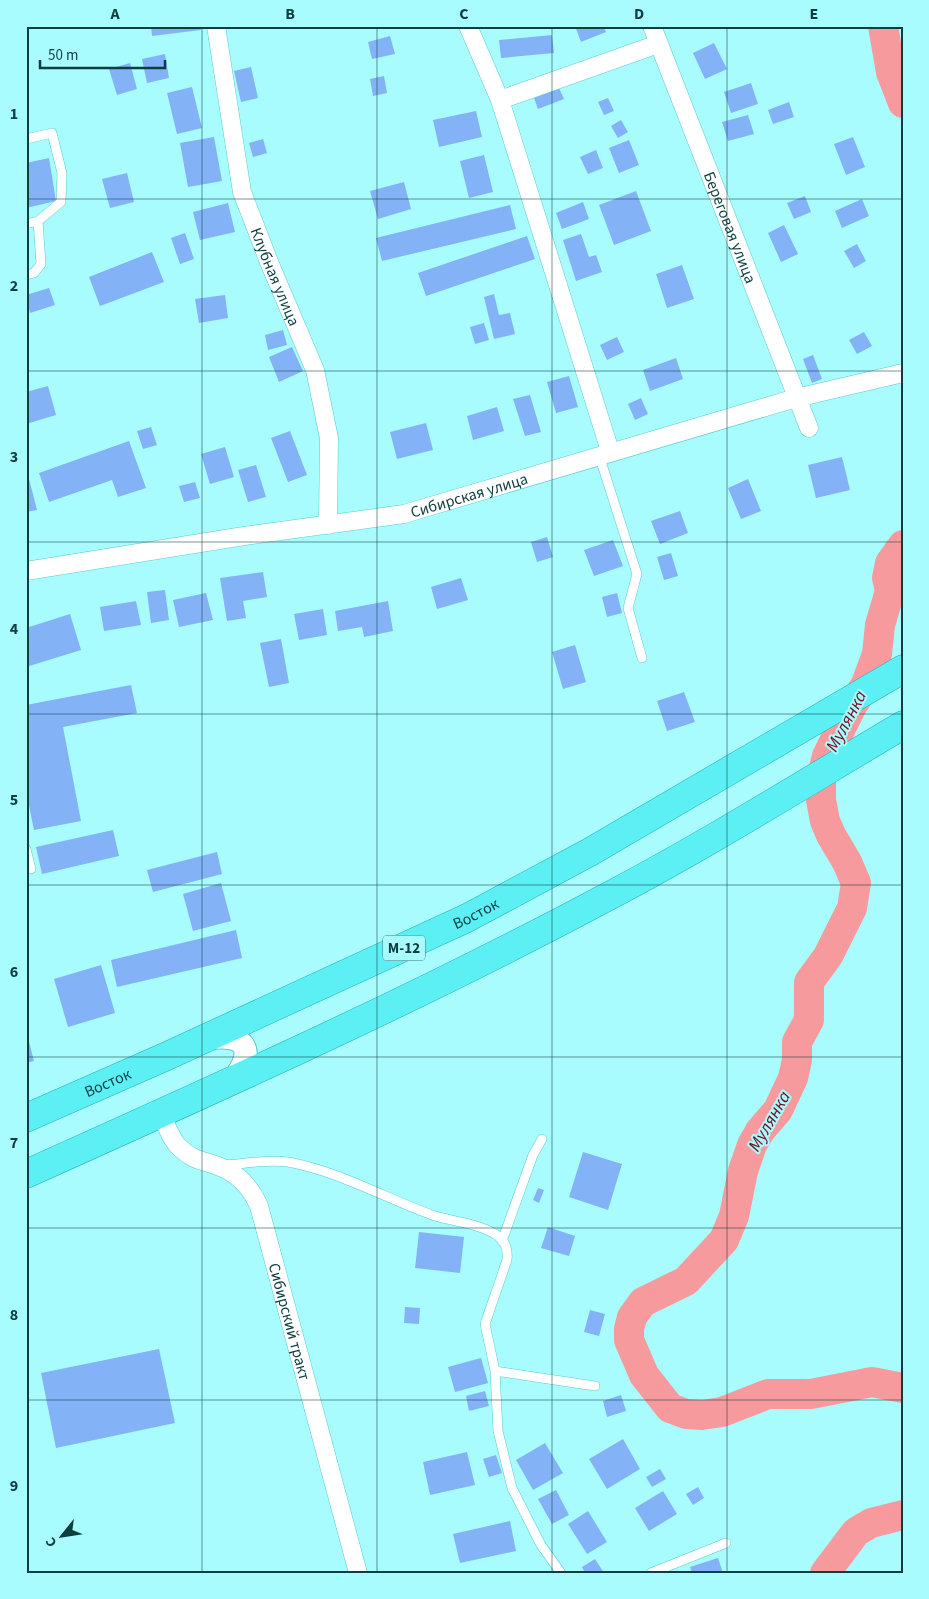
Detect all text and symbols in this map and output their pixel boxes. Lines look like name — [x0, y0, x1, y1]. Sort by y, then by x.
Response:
text: A — [109, 3, 120, 25]
text: B — [285, 3, 295, 25]
text: C — [459, 3, 469, 25]
text: D — [634, 3, 644, 25]
text: E — [810, 3, 818, 25]
scale bar — [40, 38, 165, 70]
text: 50 m — [48, 45, 78, 66]
text: 1 — [10, 103, 18, 125]
street label: Береговая улица — [698, 168, 761, 287]
street label: Клубная улица — [245, 224, 305, 330]
text: 2 — [10, 275, 18, 297]
text: 3 — [10, 446, 18, 468]
street label: Сибирская улица — [408, 468, 531, 524]
text: 4 — [10, 618, 19, 640]
water label: Мулянка — [820, 686, 873, 756]
text: 5 — [10, 789, 18, 811]
street label: Восток — [449, 893, 503, 935]
road number: М-12 — [383, 936, 425, 960]
text: 6 — [10, 961, 18, 983]
street label: Восток — [81, 1063, 135, 1103]
water label: Мулянка — [742, 1086, 797, 1156]
text: 7 — [10, 1132, 18, 1154]
street label: Сибирский тракт — [263, 1261, 315, 1383]
text: 8 — [10, 1304, 18, 1326]
text: 9 — [10, 1475, 18, 1497]
north arrow — [38, 1512, 88, 1562]
text: С — [41, 1533, 62, 1551]

